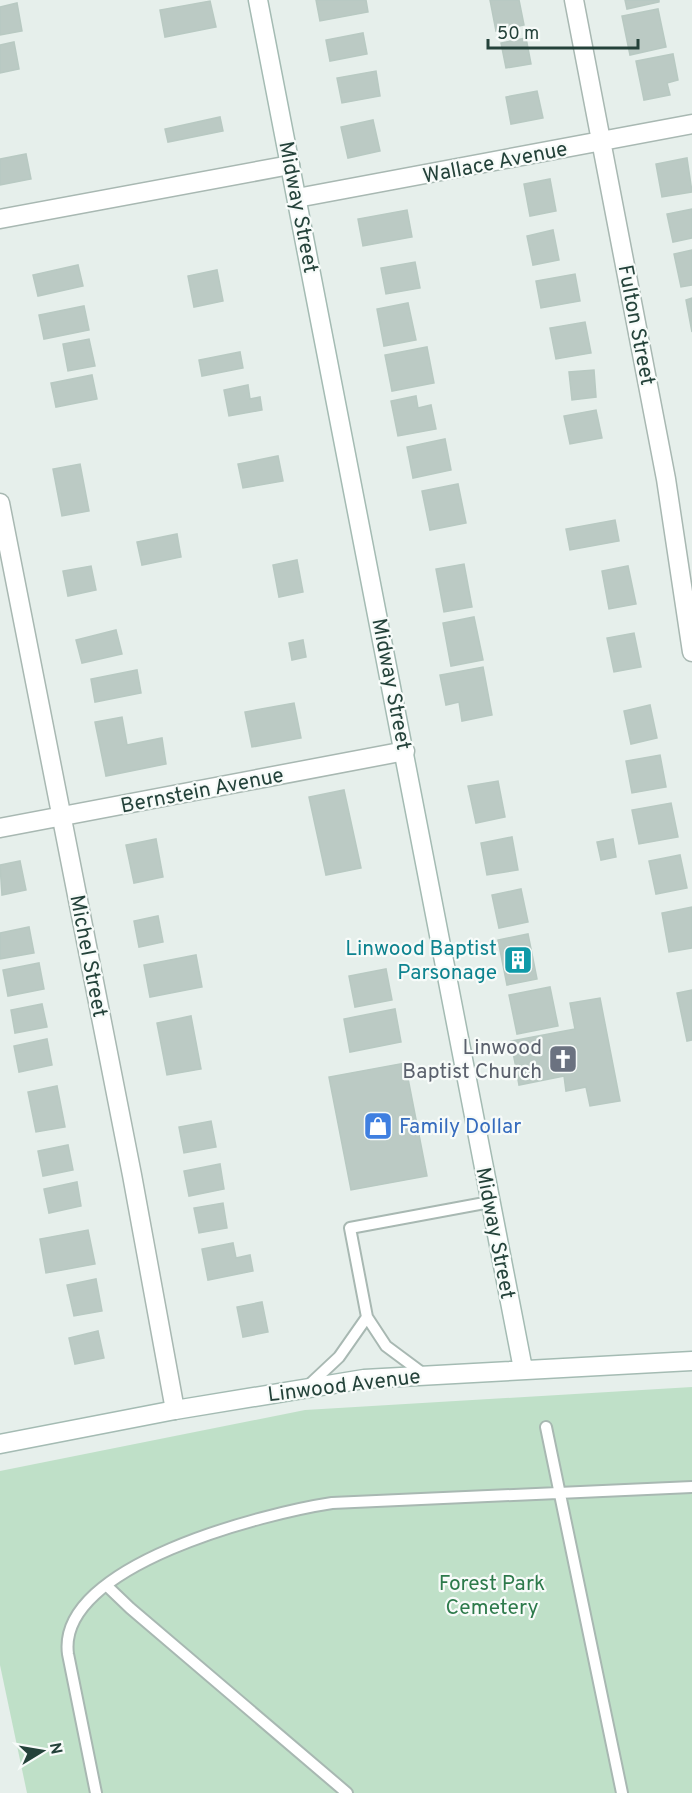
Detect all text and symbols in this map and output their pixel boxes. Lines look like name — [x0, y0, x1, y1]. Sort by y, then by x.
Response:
scale bar — [488, 12, 638, 50]
text: 50 m — [497, 23, 539, 46]
street label: Wallace Avenue — [421, 136, 570, 191]
street label: Midway Street — [272, 139, 324, 275]
street label: Fulton Street — [611, 263, 660, 388]
street label: Midway Street — [365, 616, 417, 752]
street label: Bernstein Avenue — [118, 762, 286, 821]
street label: Michel Street — [62, 893, 113, 1020]
place label: Linwood Baptist Parsonage — [345, 936, 497, 987]
building icon: Linwood Baptist Parsonage — [502, 944, 534, 976]
place label: Linwood Baptist Church — [402, 1035, 542, 1086]
church icon: Linwood Baptist Church — [547, 1043, 579, 1075]
shop icon: Family Dollar — [362, 1110, 394, 1142]
place label: Family Dollar — [399, 1114, 521, 1141]
street label: Midway Street — [469, 1165, 521, 1301]
street label: Linwood Avenue — [266, 1364, 422, 1409]
park label: Forest Park Cemetery — [439, 1571, 545, 1622]
north arrow — [12, 1721, 72, 1781]
text: N — [44, 1741, 66, 1756]

